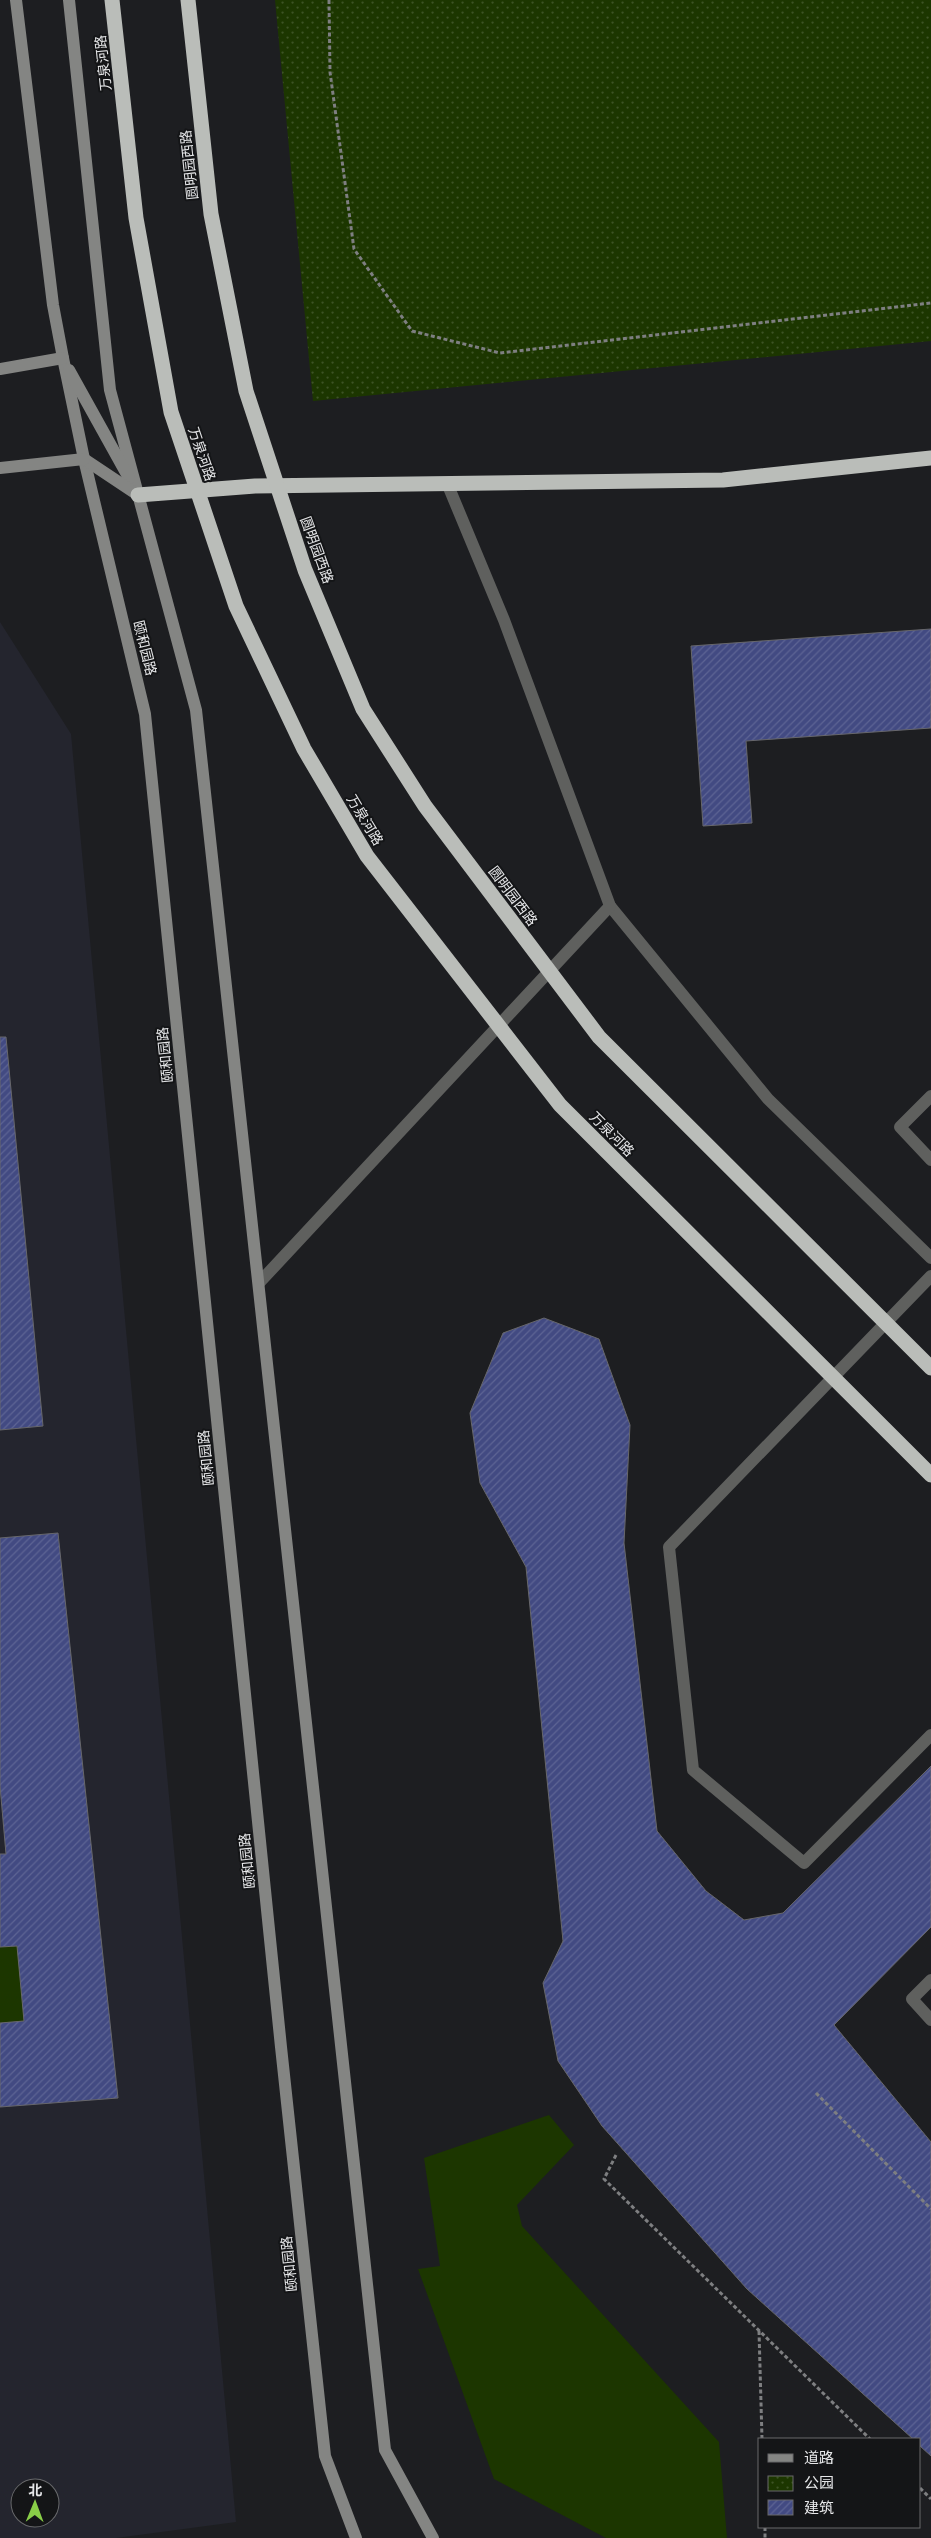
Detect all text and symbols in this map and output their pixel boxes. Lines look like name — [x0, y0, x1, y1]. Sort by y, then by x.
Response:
street label: 万泉河路 — [91, 34, 115, 92]
street label: 圆明园西路 — [176, 129, 202, 201]
street label: 万泉河路 — [184, 425, 220, 483]
street label: 圆明园西路 — [297, 514, 337, 586]
street label: 颐和园路 — [129, 619, 161, 677]
street label: 万泉河路 — [343, 791, 387, 849]
street label: 圆明园西路 — [485, 863, 541, 929]
street label: 颐和园路 — [153, 1026, 177, 1084]
street label: 万泉河路 — [586, 1108, 638, 1160]
street label: 颐和园路 — [194, 1429, 218, 1487]
street label: 颐和园路 — [235, 1832, 259, 1890]
street label: 颐和园路 — [277, 2235, 301, 2293]
legend — [758, 2438, 921, 2528]
text: 道路 — [804, 2448, 834, 2467]
text: 公园 — [804, 2473, 834, 2492]
north arrow — [10, 2478, 60, 2528]
text: 北 — [28, 2481, 42, 2499]
text: 建筑 — [804, 2498, 834, 2517]

